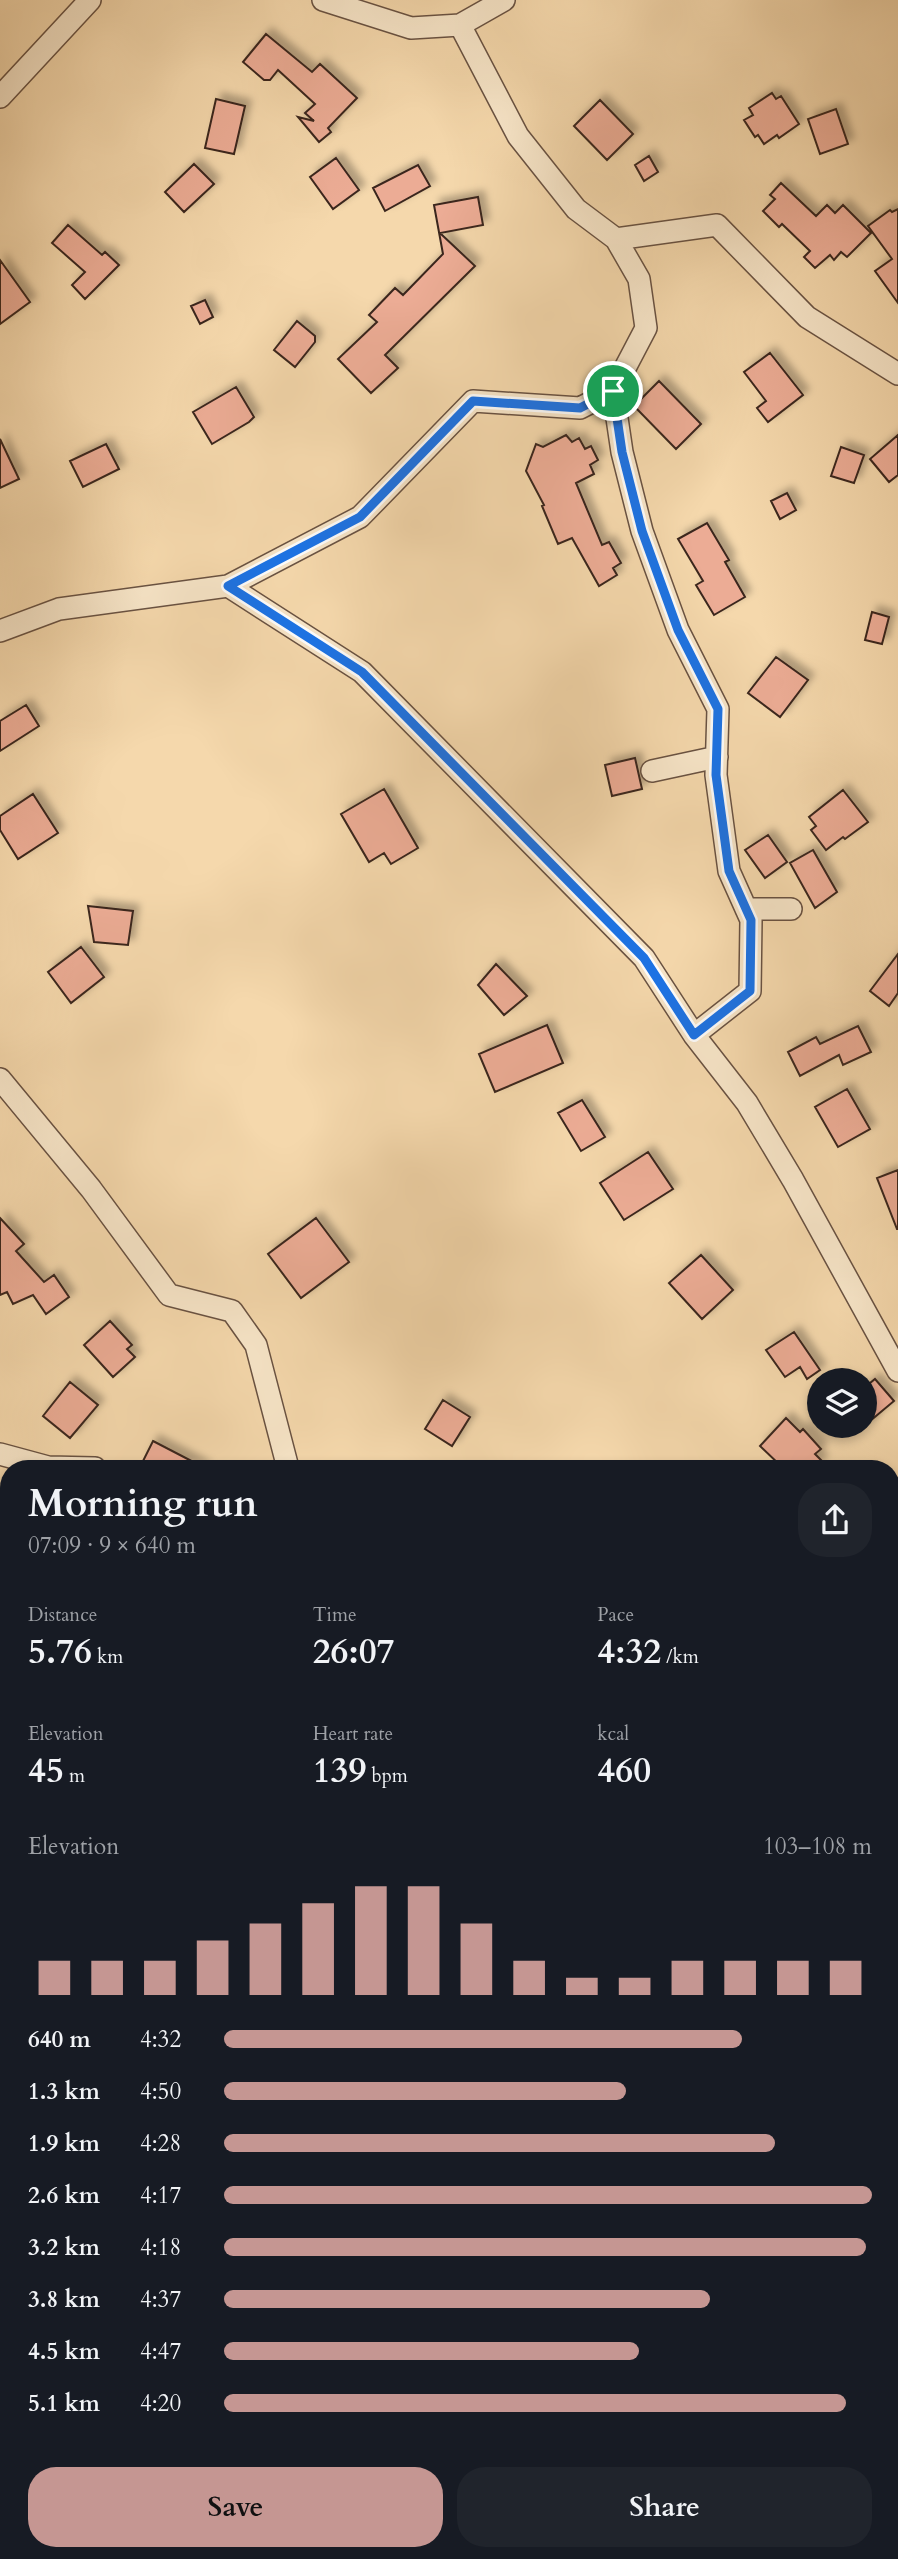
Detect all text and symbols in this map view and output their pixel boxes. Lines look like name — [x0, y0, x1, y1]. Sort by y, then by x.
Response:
pin — [583, 361, 643, 421]
icon: arrive — [594, 372, 632, 410]
map controls — [807, 1368, 877, 1438]
button: layers — [807, 1368, 877, 1438]
text: Morning run — [28, 1478, 258, 1530]
button: share — [798, 1483, 872, 1557]
text: 07:09 · 9 × 640 m — [28, 1530, 196, 1561]
text: Distance — [28, 1602, 97, 1628]
text: Time — [313, 1602, 357, 1628]
text: Pace — [597, 1602, 634, 1628]
text: 5.76 — [28, 1628, 92, 1676]
text: 26:07 — [313, 1628, 395, 1676]
text: 4:32 — [597, 1628, 661, 1676]
text: km — [92, 1644, 123, 1670]
text: /km — [661, 1644, 699, 1670]
text: Elevation — [28, 1721, 103, 1747]
text: Heart rate — [313, 1721, 393, 1747]
text: kcal — [597, 1721, 629, 1747]
text: 45 — [28, 1747, 64, 1795]
text: 139 — [313, 1747, 366, 1795]
text: 460 — [597, 1747, 651, 1795]
text: m — [64, 1763, 85, 1789]
text: bpm — [366, 1763, 408, 1789]
text: Elevation — [28, 1831, 119, 1862]
text: 103–108 m — [763, 1831, 872, 1862]
text: 640 m — [28, 2024, 91, 2055]
text: 4:32 — [140, 2024, 181, 2055]
text: 1.3 km — [28, 2076, 100, 2107]
text: 4:50 — [140, 2076, 181, 2107]
text: 1.9 km — [28, 2128, 100, 2159]
text: 4:28 — [140, 2128, 181, 2159]
text: 2.6 km — [28, 2180, 100, 2211]
text: 4:17 — [140, 2180, 181, 2211]
text: 3.2 km — [28, 2232, 100, 2263]
text: 4:18 — [140, 2232, 181, 2263]
text: 3.8 km — [28, 2284, 100, 2315]
text: 4:37 — [140, 2284, 181, 2315]
text: 4.5 km — [28, 2336, 100, 2367]
text: 4:47 — [140, 2336, 181, 2367]
text: 5.1 km — [28, 2388, 100, 2419]
text: 4:20 — [140, 2388, 181, 2419]
button: Save — [28, 2467, 443, 2547]
button: Share — [457, 2467, 872, 2547]

